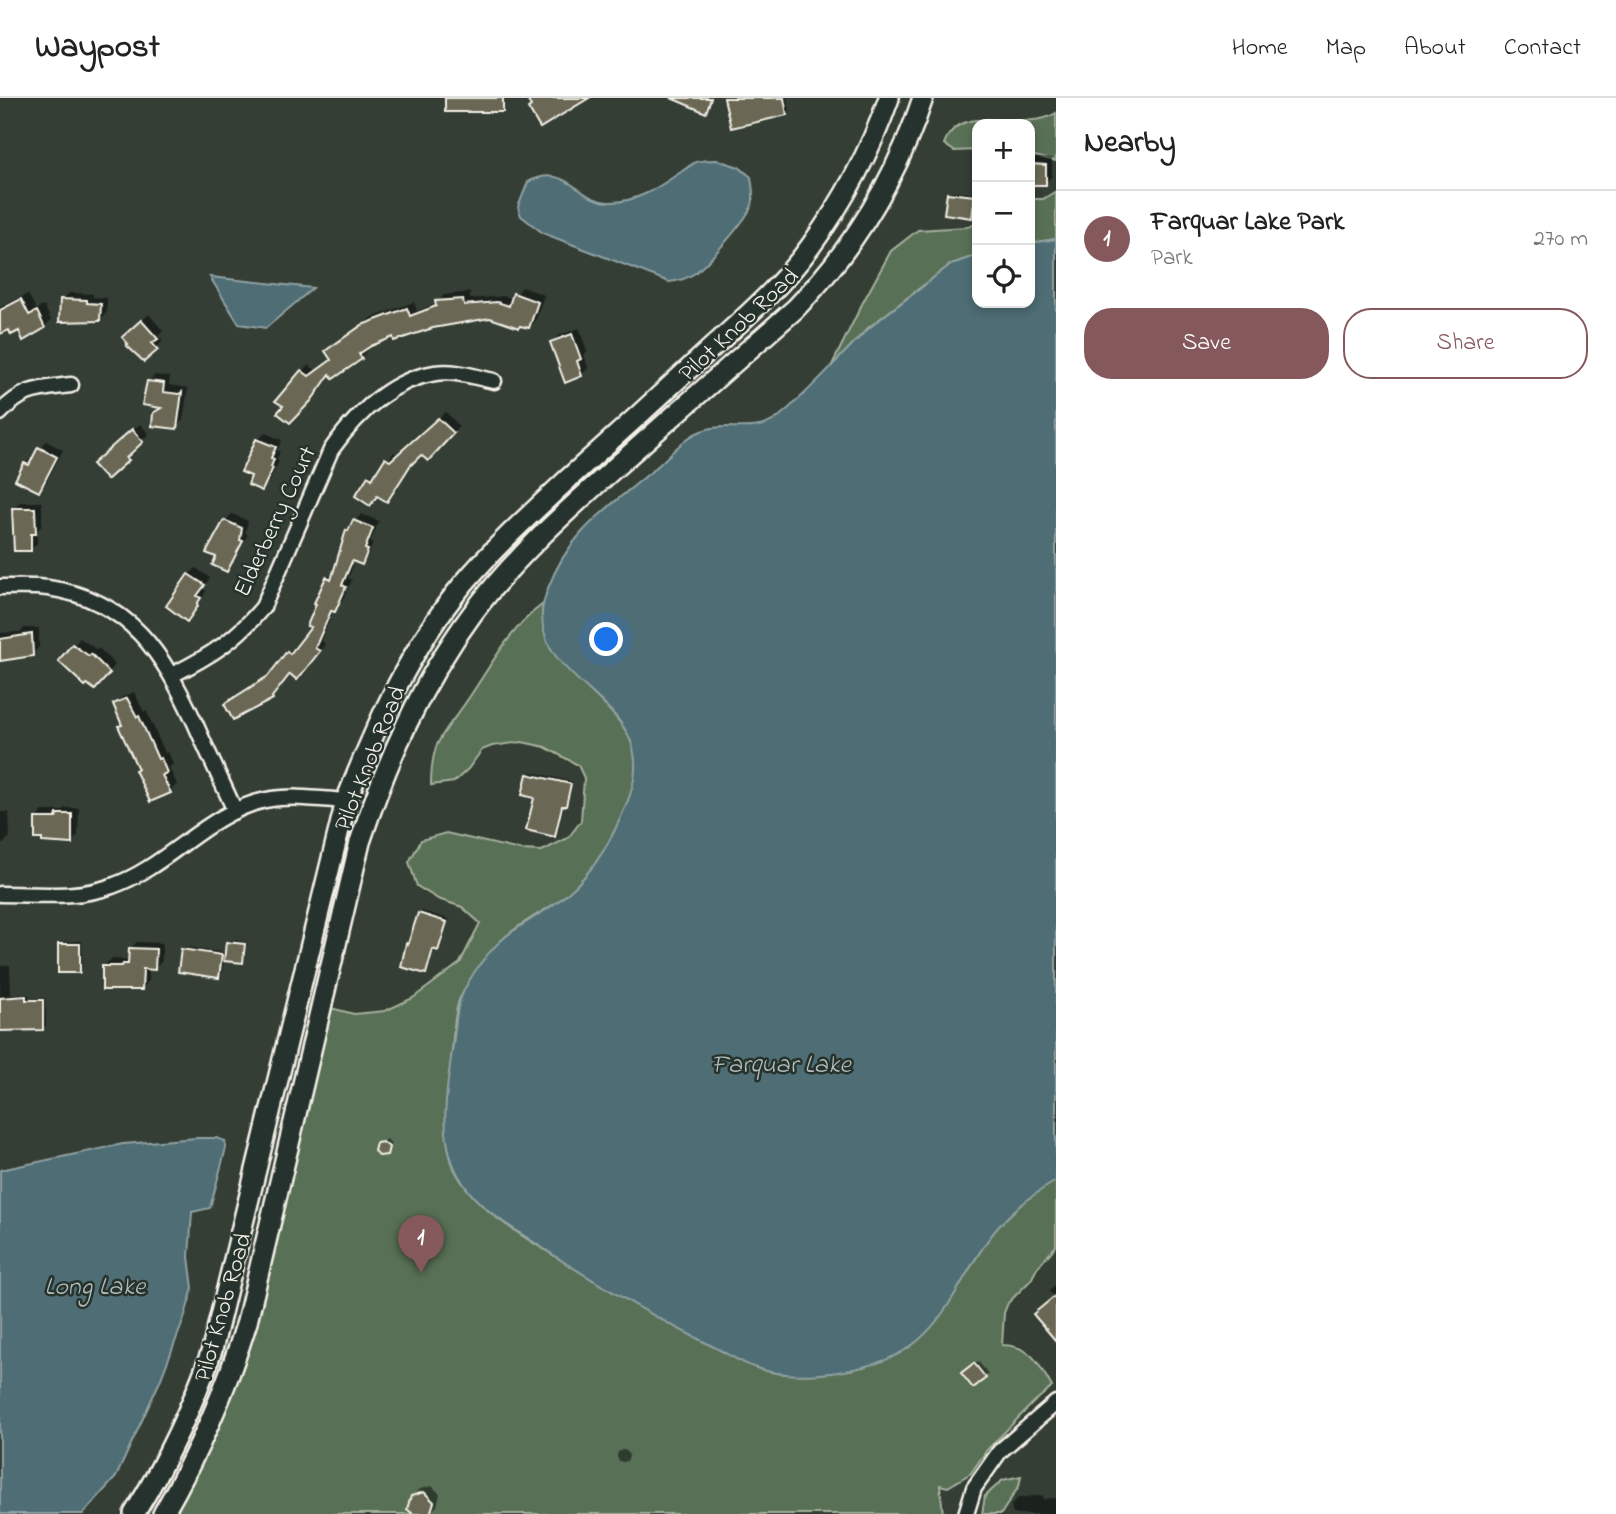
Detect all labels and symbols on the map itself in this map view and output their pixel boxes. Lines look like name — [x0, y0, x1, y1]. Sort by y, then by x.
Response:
street label: Pilot Knob Road — [672, 260, 808, 391]
street label: Elderberry Court — [226, 441, 327, 604]
your location — [589, 622, 623, 656]
street label: Pilot Knob Road — [326, 681, 416, 837]
water label: Farquar Lake — [711, 1047, 852, 1085]
pin: 1 — [398, 1215, 444, 1273]
street label: Pilot Knob Road — [186, 1229, 263, 1386]
water label: Long Lake — [45, 1269, 147, 1307]

